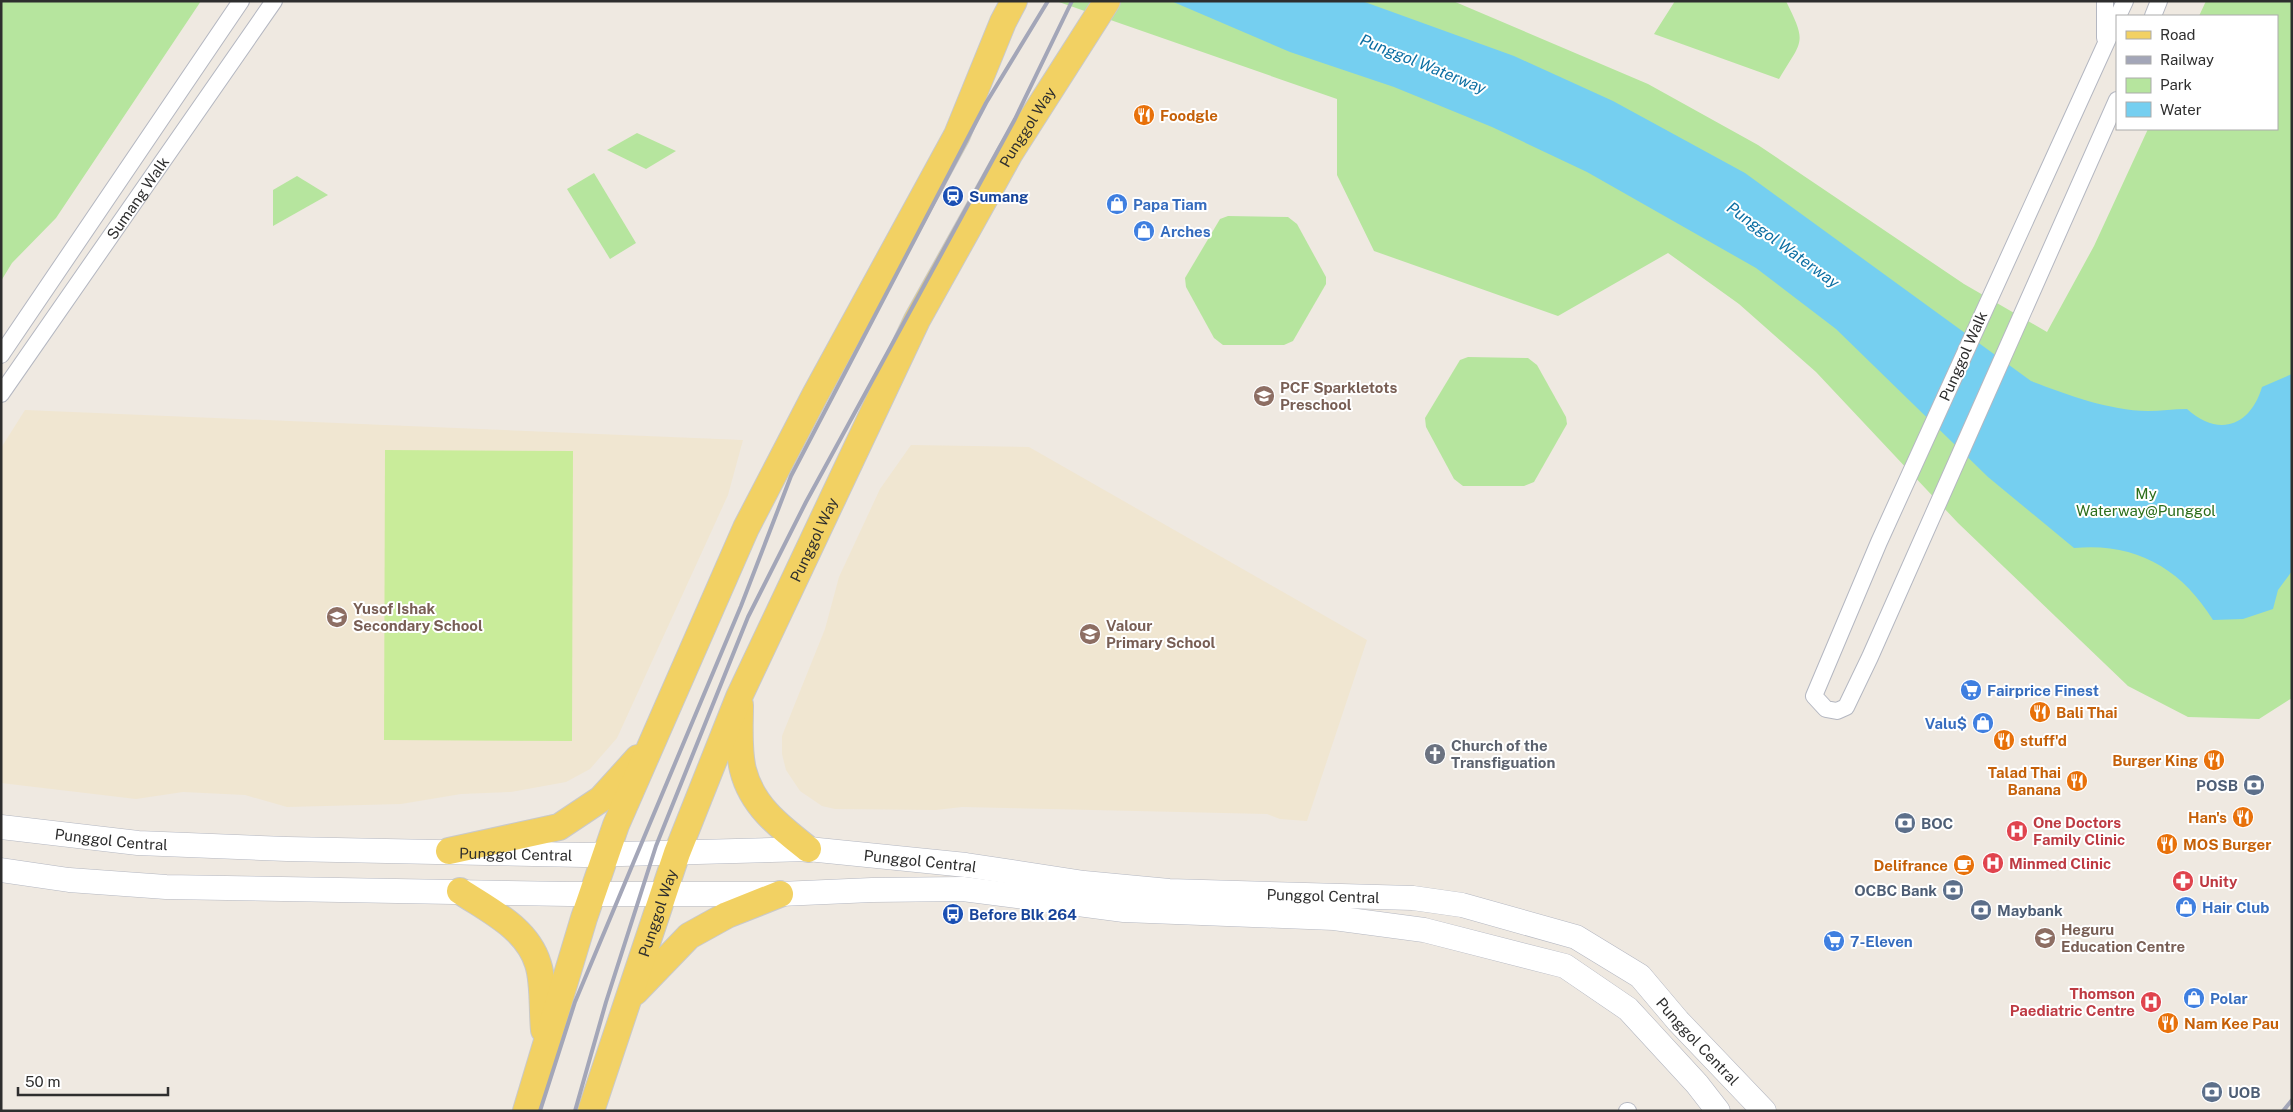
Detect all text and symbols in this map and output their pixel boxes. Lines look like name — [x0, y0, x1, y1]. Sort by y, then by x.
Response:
legend — [2116, 15, 2278, 130]
text: Road — [2160, 26, 2196, 43]
water label: Punggol Waterway — [1357, 30, 1490, 98]
text: Railway — [2160, 51, 2214, 68]
text: Park — [2160, 76, 2192, 93]
street label: Punggol Way — [996, 84, 1058, 170]
text: Water — [2160, 101, 2202, 118]
restaurant icon: Foodgle — [1132, 103, 1156, 127]
place label: Foodgle — [1160, 107, 1218, 124]
street label: Sumang Walk — [103, 153, 172, 242]
station icon: Sumang — [941, 184, 965, 208]
place label: Sumang — [969, 188, 1029, 205]
shop icon: Papa Tiam — [1105, 192, 1129, 216]
place label: Papa Tiam — [1133, 196, 1207, 213]
water label: Punggol Waterway — [1723, 198, 1844, 293]
shop icon: Arches — [1132, 219, 1156, 243]
place label: Arches — [1160, 223, 1211, 240]
street label: Punggol Walk — [1936, 309, 1990, 403]
place label: PCF Sparkletots Preschool — [1280, 379, 1397, 413]
school or university icon: PCF Sparkletots Preschool — [1252, 384, 1276, 408]
park label: My Waterway@Punggol — [2076, 485, 2216, 519]
street label: Punggol Way — [786, 495, 841, 584]
place label: Yusof Ishak Secondary School — [353, 600, 483, 634]
school or university icon: Yusof Ishak Secondary School — [325, 605, 349, 629]
place label: Valour Primary School — [1106, 617, 1216, 651]
school or university icon: Valour Primary School — [1078, 622, 1102, 646]
supermarket icon: Fairprice Finest — [1959, 678, 1983, 702]
place label: Fairprice Finest — [1987, 682, 2099, 699]
restaurant icon: Bali Thai — [2028, 700, 2052, 724]
place label: Bali Thai — [2056, 704, 2118, 721]
shop icon: Valu$ — [1971, 711, 1995, 735]
place label: Valu$ — [1925, 715, 1967, 732]
restaurant icon: stuff'd — [1992, 728, 2016, 752]
place label: stuff'd — [2020, 732, 2067, 749]
place label: Church of the Transfiguation — [1451, 737, 1555, 771]
church icon: Church of the Transfiguation — [1423, 742, 1447, 766]
restaurant icon: Burger King — [2202, 748, 2226, 772]
place label: Burger King — [2112, 752, 2199, 769]
place label: Talad Thai Banana — [1988, 764, 2061, 798]
restaurant icon: Talad Thai Banana — [2065, 769, 2089, 793]
bank icon: POSB — [2242, 773, 2266, 797]
place label: POSB — [2196, 777, 2238, 794]
restaurant icon: Han's — [2231, 805, 2255, 829]
place label: Han's — [2188, 809, 2227, 826]
bank icon: BOC — [1893, 811, 1917, 835]
place label: One Doctors Family Clinic — [2033, 814, 2125, 848]
place label: BOC — [1921, 815, 1954, 832]
hospital icon: One Doctors Family Clinic — [2005, 819, 2029, 843]
street label: Punggol Central — [54, 825, 168, 853]
restaurant icon: MOS Burger — [2155, 832, 2179, 856]
place label: MOS Burger — [2183, 836, 2271, 853]
street label: Punggol Central — [459, 844, 573, 863]
street label: Punggol Central — [863, 846, 978, 875]
hospital icon: Minmed Clinic — [1981, 851, 2005, 875]
cafe icon: Delifrance — [1952, 853, 1976, 877]
place label: Minmed Clinic — [2009, 855, 2111, 872]
place label: Delifrance — [1874, 857, 1948, 874]
street label: Punggol Way — [635, 867, 680, 959]
pharmacy icon: Unity — [2171, 869, 2195, 893]
place label: Unity — [2199, 873, 2238, 890]
bank icon: OCBC Bank — [1941, 878, 1965, 902]
place label: OCBC Bank — [1854, 882, 1937, 899]
street label: Punggol Central — [1266, 885, 1380, 906]
shop icon: Hair Club — [2174, 895, 2198, 919]
bank icon: Maybank — [1969, 898, 1993, 922]
place label: Hair Club — [2202, 899, 2269, 916]
bus stop icon: Before Blk 264 — [941, 902, 965, 926]
place label: Maybank — [1997, 902, 2063, 919]
place label: Before Blk 264 — [969, 906, 1077, 923]
place label: Heguru Education Centre — [2061, 921, 2185, 955]
school or university icon: Heguru Education Centre — [2033, 926, 2057, 950]
supermarket icon: 7-Eleven — [1822, 929, 1846, 953]
place label: 7-Eleven — [1850, 933, 1913, 950]
place label: Thomson Paediatric Centre — [2010, 985, 2135, 1019]
shop icon: Polar — [2182, 986, 2206, 1010]
hospital icon: Thomson Paediatric Centre — [2139, 990, 2163, 1014]
place label: Polar — [2210, 990, 2248, 1007]
street label: Punggol Central — [1653, 994, 1743, 1088]
restaurant icon: Nam Kee Pau — [2156, 1011, 2180, 1035]
place label: Nam Kee Pau — [2184, 1015, 2279, 1032]
scale bar — [18, 1064, 168, 1096]
text: 50 m — [25, 1073, 60, 1090]
bank icon: UOB — [2200, 1080, 2224, 1104]
place label: UOB — [2228, 1084, 2261, 1101]

